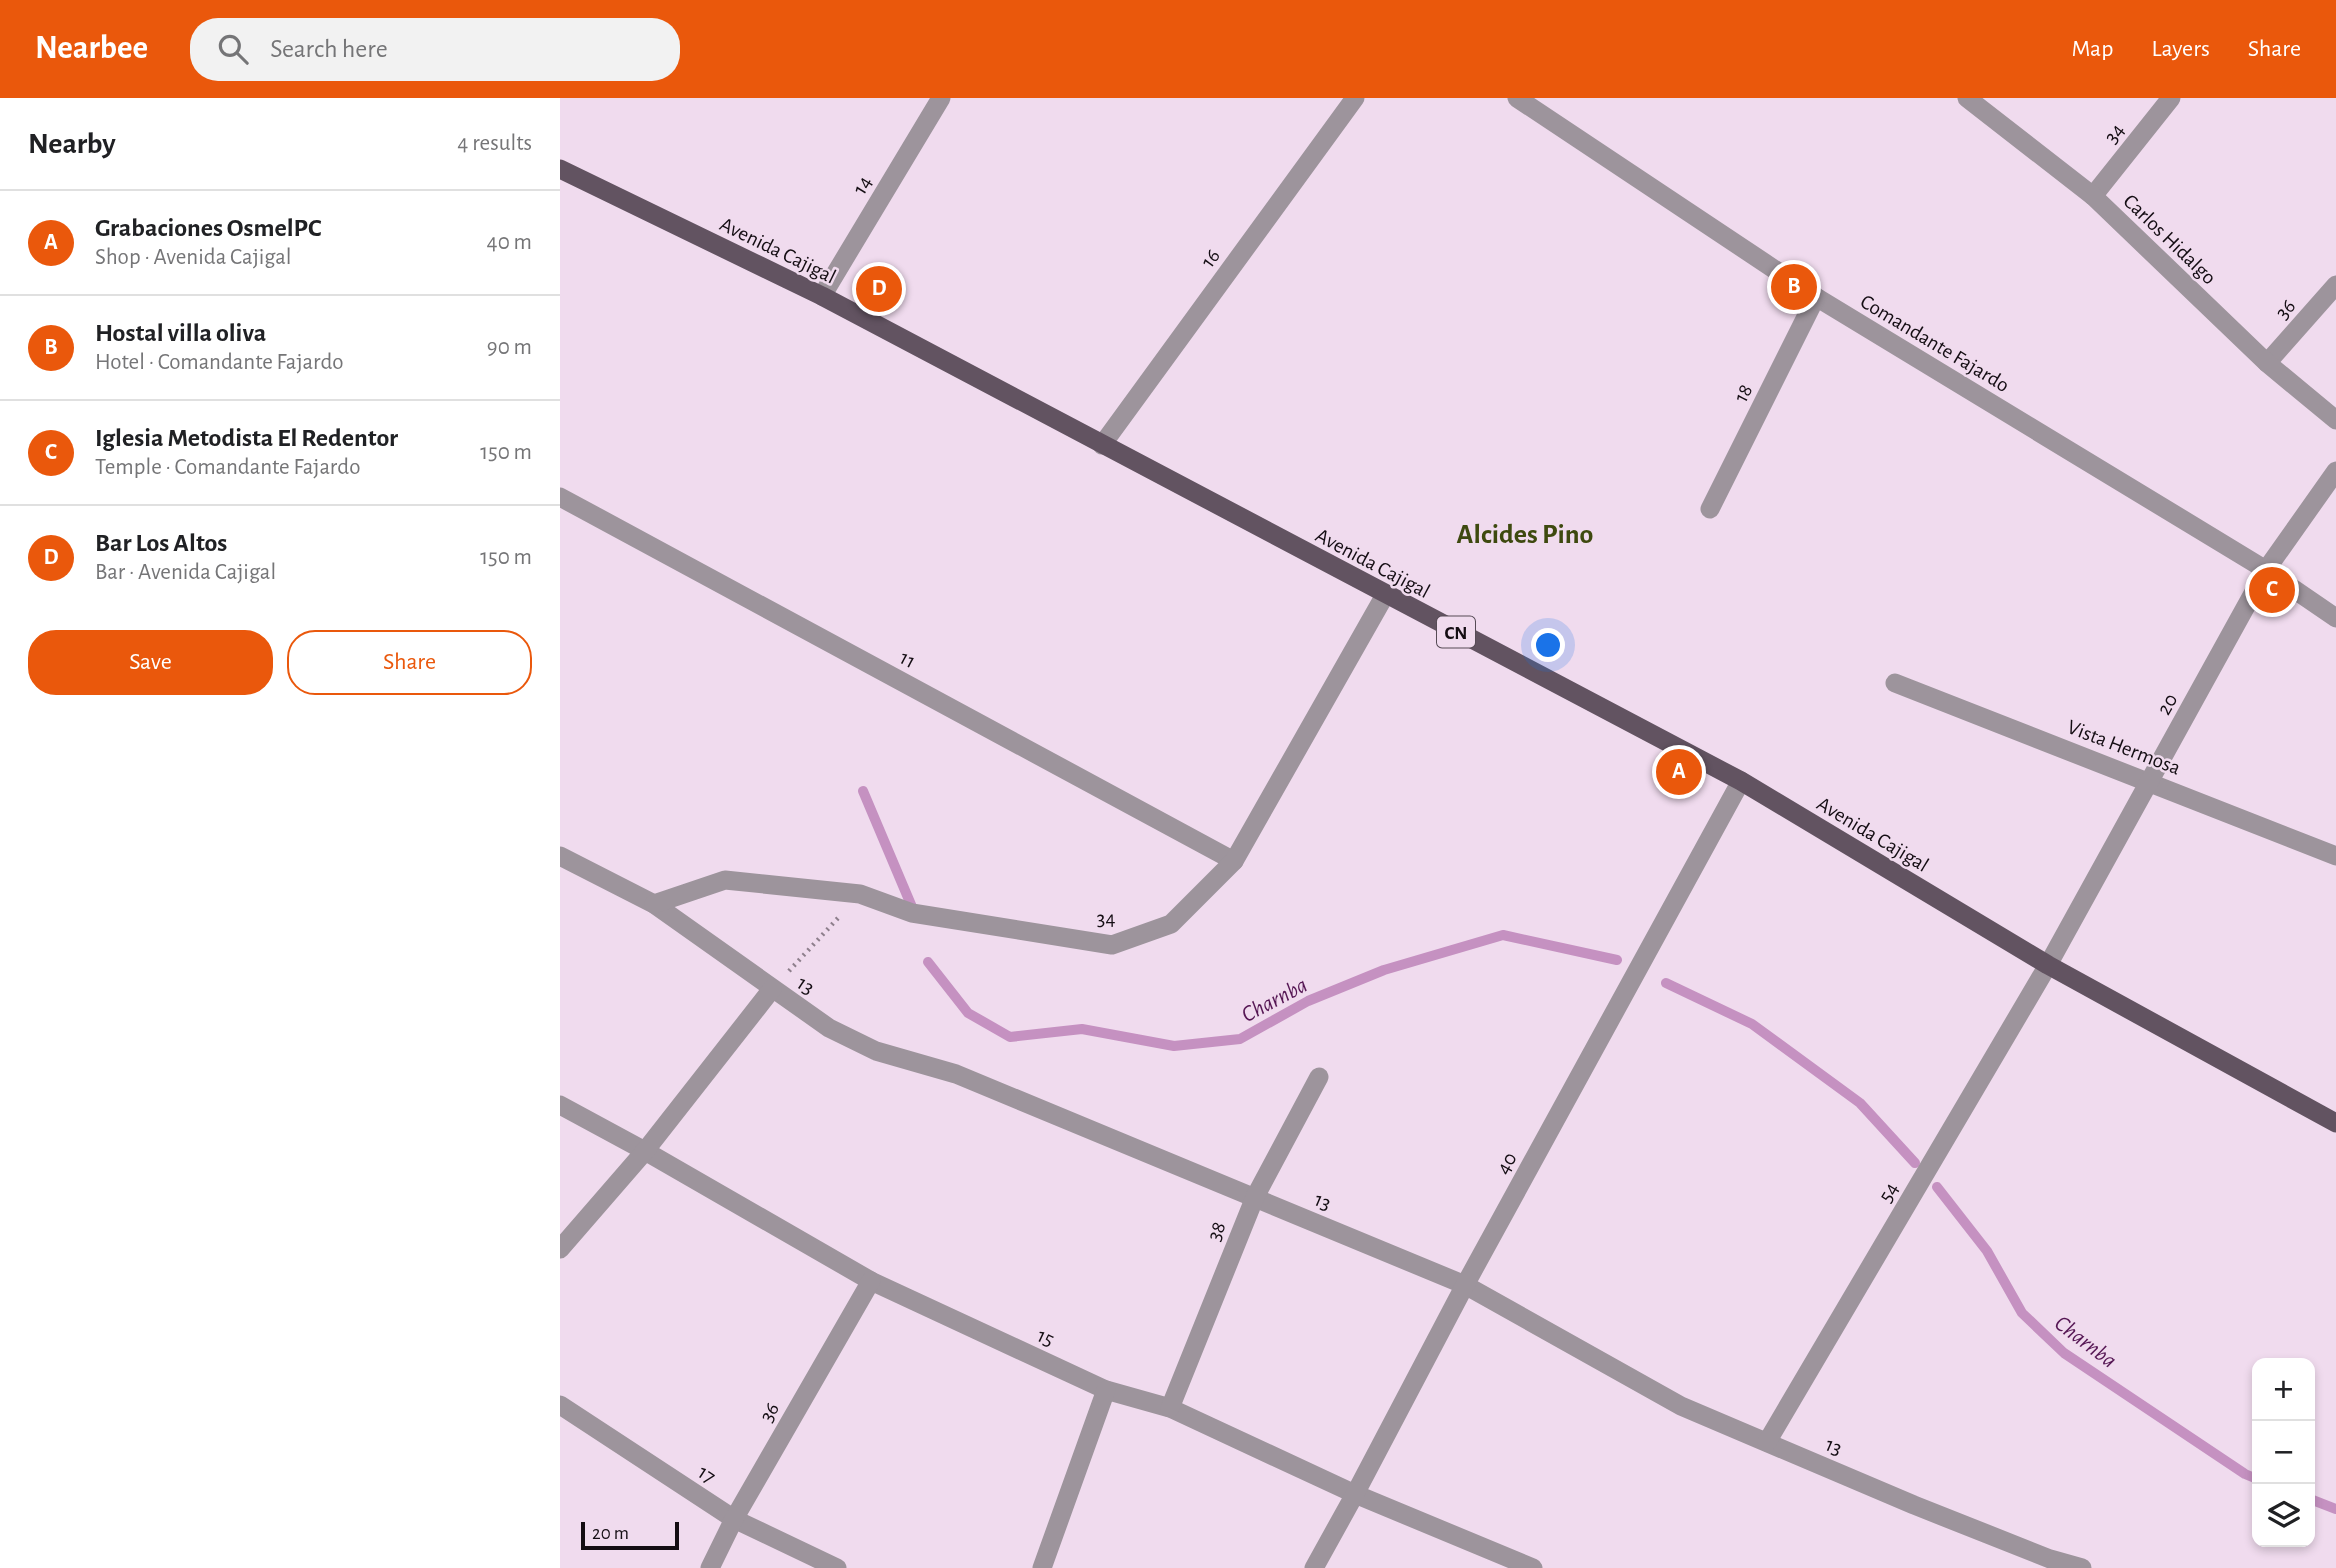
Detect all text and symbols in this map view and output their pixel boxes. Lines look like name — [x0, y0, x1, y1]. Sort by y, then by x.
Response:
search box — [190, 18, 680, 81]
icon: search — [214, 30, 252, 68]
text: Nearbee — [35, 32, 148, 65]
text: Search here — [270, 36, 388, 62]
text: Map — [2071, 37, 2113, 61]
text: Layers — [2151, 37, 2210, 61]
text: Share — [2248, 37, 2301, 61]
street label: 34 — [2100, 119, 2128, 147]
text: Nearby — [28, 129, 116, 159]
text: 4 results — [457, 132, 532, 155]
street label: 14 — [849, 172, 876, 198]
street label: Carlos Hidalgo — [2119, 190, 2220, 288]
street label: Avenida Cajigal — [717, 213, 839, 288]
text: Grabaciones OsmelPC — [95, 215, 321, 241]
text: A — [44, 231, 58, 254]
text: 40 m — [487, 231, 532, 254]
street label: 16 — [1197, 245, 1224, 271]
text: Shop · Avenida Cajigal — [95, 246, 292, 269]
pin: B — [1771, 261, 1817, 313]
pin: D — [856, 263, 902, 315]
street label: Comandante Fajardo — [1857, 291, 2013, 396]
street label: 36 — [2271, 295, 2299, 323]
text: Hostal villa oliva — [95, 320, 266, 346]
text: B — [44, 336, 58, 359]
text: 90 m — [487, 336, 532, 359]
text: Hotel · Comandante Fajardo — [95, 351, 344, 374]
street label: 18 — [1730, 381, 1757, 406]
text: Iglesia Metodista El Redentor — [95, 425, 398, 451]
text: C — [45, 441, 57, 464]
text: 150 m — [480, 441, 532, 464]
text: Temple · Comandante Fajardo — [95, 456, 360, 479]
district label: Alcides Pino — [1457, 521, 1593, 549]
street label: Avenida Cajigal — [1312, 525, 1433, 602]
text: Bar Los Altos — [95, 530, 227, 556]
text: D — [43, 546, 59, 569]
text: 150 m — [480, 546, 532, 569]
text: Bar · Avenida Cajigal — [95, 561, 276, 584]
pin: C — [2249, 564, 2295, 616]
road number: CN — [1437, 617, 1475, 648]
your location — [1531, 628, 1565, 662]
button: Save — [28, 630, 273, 695]
button: Share — [287, 630, 532, 695]
street label: 11 — [896, 647, 919, 672]
street label: 20 — [2153, 690, 2182, 718]
street label: Vista Hermosa — [2064, 716, 2184, 779]
pin: A — [1656, 746, 1702, 798]
street label: Avenida Cajigal — [1813, 793, 1932, 876]
street label: 34 — [1096, 908, 1116, 929]
street label: 13 — [793, 972, 818, 999]
water label: Charnba — [1238, 974, 1311, 1027]
street label: 40 — [1492, 1149, 1521, 1178]
street label: 54 — [1875, 1179, 1902, 1206]
street label: 13 — [1311, 1189, 1334, 1214]
street label: 38 — [1203, 1219, 1230, 1244]
water label: Charnba — [2050, 1312, 2120, 1373]
street label: 15 — [1034, 1325, 1057, 1350]
map controls — [2252, 1358, 2315, 1547]
button: + — [2252, 1358, 2315, 1421]
street label: 36 — [756, 1399, 783, 1426]
button: − — [2252, 1421, 2315, 1484]
street label: 13 — [1822, 1434, 1845, 1459]
street label: 17 — [694, 1461, 719, 1488]
button: layers — [2252, 1484, 2315, 1547]
scale bar — [581, 1519, 679, 1551]
text: 20 m — [592, 1524, 629, 1543]

